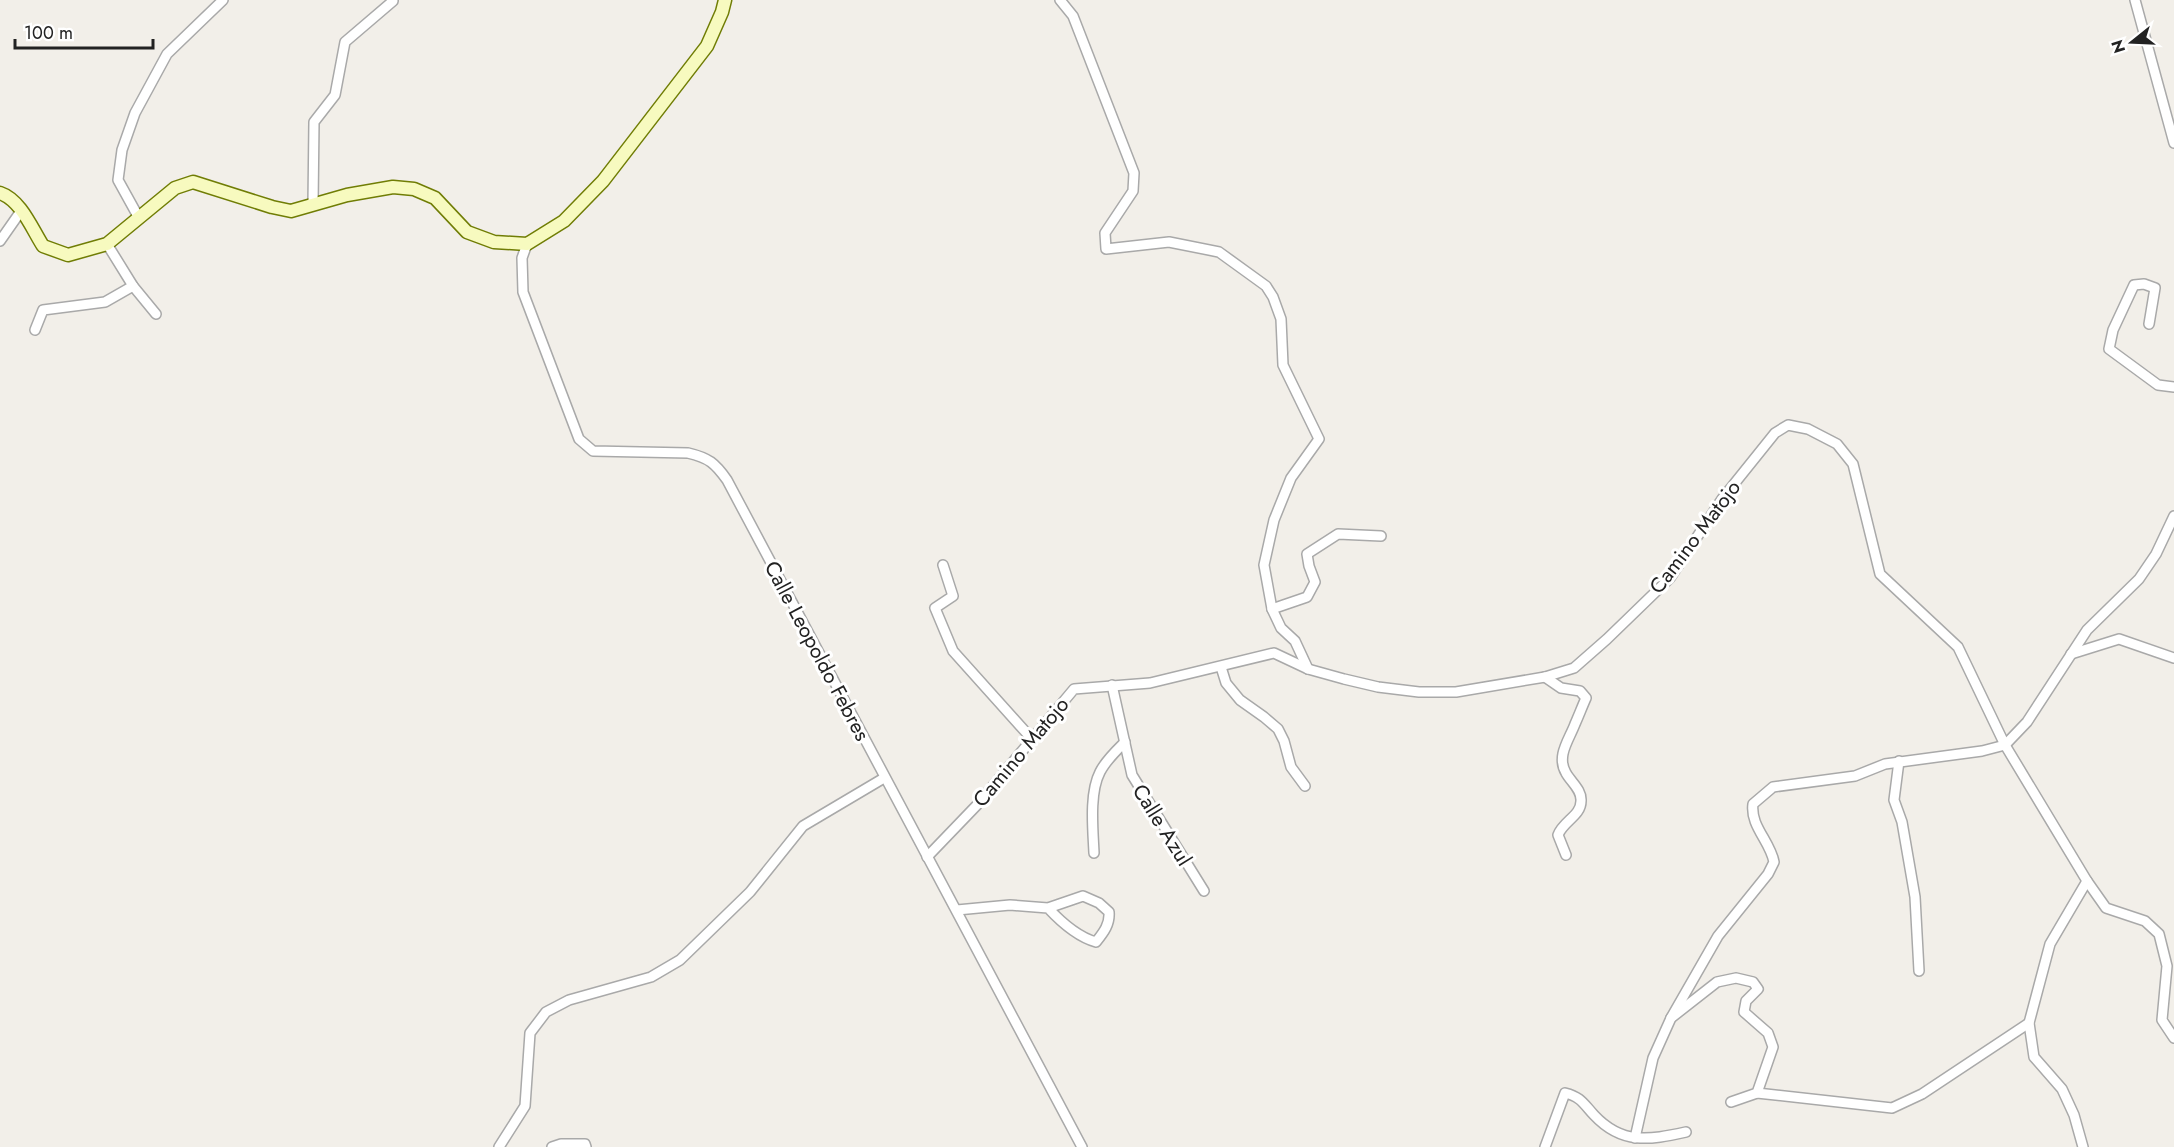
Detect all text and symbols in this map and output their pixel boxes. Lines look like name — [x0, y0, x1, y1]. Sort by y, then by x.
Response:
scale bar — [15, 12, 153, 50]
north arrow — [2102, 12, 2162, 72]
text: 100 m — [24, 20, 73, 46]
text: N — [2105, 37, 2131, 56]
street label: Camino Matojo — [1642, 474, 1748, 600]
street label: Calle Leopoldo Febres — [757, 556, 877, 746]
street label: Camino Matojo — [966, 690, 1076, 814]
street label: Calle Azul — [1125, 778, 1199, 872]

